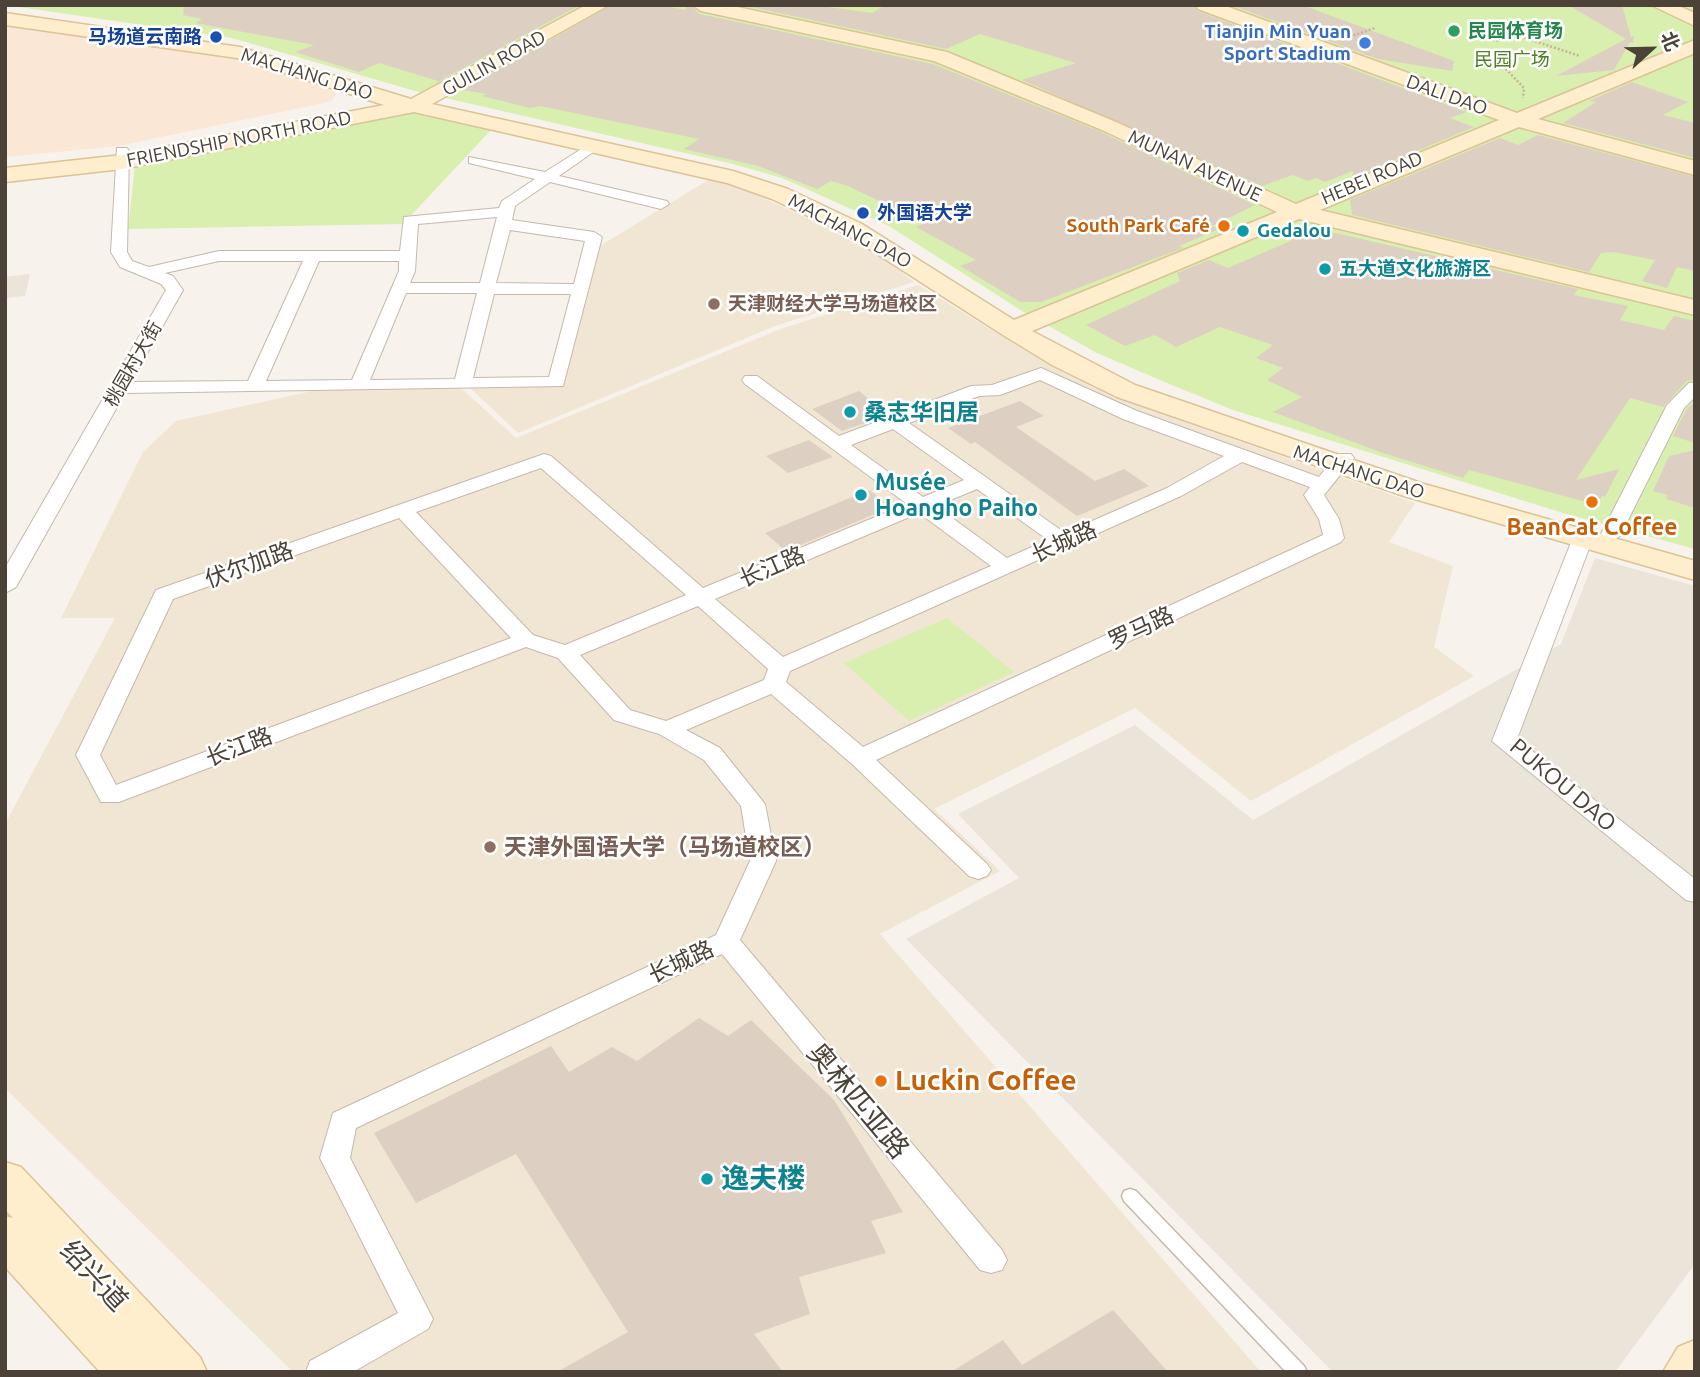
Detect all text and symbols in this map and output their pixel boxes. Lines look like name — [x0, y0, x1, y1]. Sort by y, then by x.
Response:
north arrow — [1616, 14, 1686, 84]
place label: 民园体育场 — [1468, 20, 1563, 42]
place label: Tianjin Min Yuan Sport Stadium — [1204, 21, 1351, 65]
marker: 民园体育场 — [1446, 23, 1462, 39]
street label: GUILIN ROAD — [438, 25, 550, 101]
place label: 马场道云南路 — [88, 26, 202, 48]
text: 北 — [1657, 28, 1684, 54]
marker: 马场道云南路 — [208, 29, 224, 45]
marker: Tianjin Min Yuan Sport Stadium — [1357, 35, 1373, 51]
street label: MACHANG DAO — [238, 43, 376, 105]
park label: 民园广场 — [1474, 49, 1550, 71]
street label: DALI DAO — [1403, 70, 1491, 120]
street label: FRIENDSHIP NORTH ROAD — [125, 106, 353, 172]
street label: MUNAN AVENUE — [1125, 125, 1265, 207]
street label: HEBEI ROAD — [1318, 146, 1426, 210]
street label: MACHANG DAO — [784, 189, 916, 273]
place label: 外国语大学 — [877, 202, 972, 224]
marker: 外国语大学 — [855, 205, 871, 221]
place label: South Park Café — [1067, 215, 1210, 237]
marker: South Park Café — [1216, 218, 1232, 234]
place label: Gedalou — [1257, 220, 1331, 242]
marker: Gedalou — [1235, 223, 1251, 239]
place label: 五大道文化旅游区 — [1339, 258, 1491, 280]
marker: 五大道文化旅游区 — [1317, 261, 1333, 277]
place label: 天津财经大学马场道校区 — [728, 293, 937, 315]
marker: 天津财经大学马场道校区 — [706, 296, 722, 312]
street label: 桃园村大街 — [99, 317, 167, 411]
place label: 桑志华旧居 — [864, 398, 979, 426]
marker: 桑志华旧居 — [842, 404, 858, 420]
street label: MACHANG DAO — [1291, 440, 1427, 504]
place label: Musée Hoangho Paiho — [875, 468, 1038, 522]
marker: Musée Hoangho Paiho — [853, 487, 869, 503]
marker: BeanCat Coffee — [1584, 494, 1600, 510]
place label: BeanCat Coffee — [1507, 513, 1677, 541]
street label: 长城路 — [1027, 515, 1101, 569]
street label: 伏尔加路 — [201, 536, 297, 594]
street label: 长江路 — [735, 541, 809, 593]
street label: 罗马路 — [1104, 601, 1178, 655]
street label: 长江路 — [202, 722, 276, 772]
street label: PUKOU DAO — [1504, 733, 1622, 837]
place label: 天津外国语大学（马场道校区） — [504, 833, 826, 861]
marker: 天津外国语大学（马场道校区） — [482, 839, 498, 855]
street label: 长城路 — [644, 935, 718, 989]
street label: 奥林匹亚路 — [800, 1037, 916, 1165]
place label: Luckin Coffee — [895, 1064, 1077, 1098]
marker: Luckin Coffee — [873, 1073, 889, 1089]
place label: 逸夫楼 — [721, 1162, 805, 1196]
marker: 逸夫楼 — [699, 1171, 715, 1187]
street label: 绍兴道 — [53, 1234, 135, 1318]

